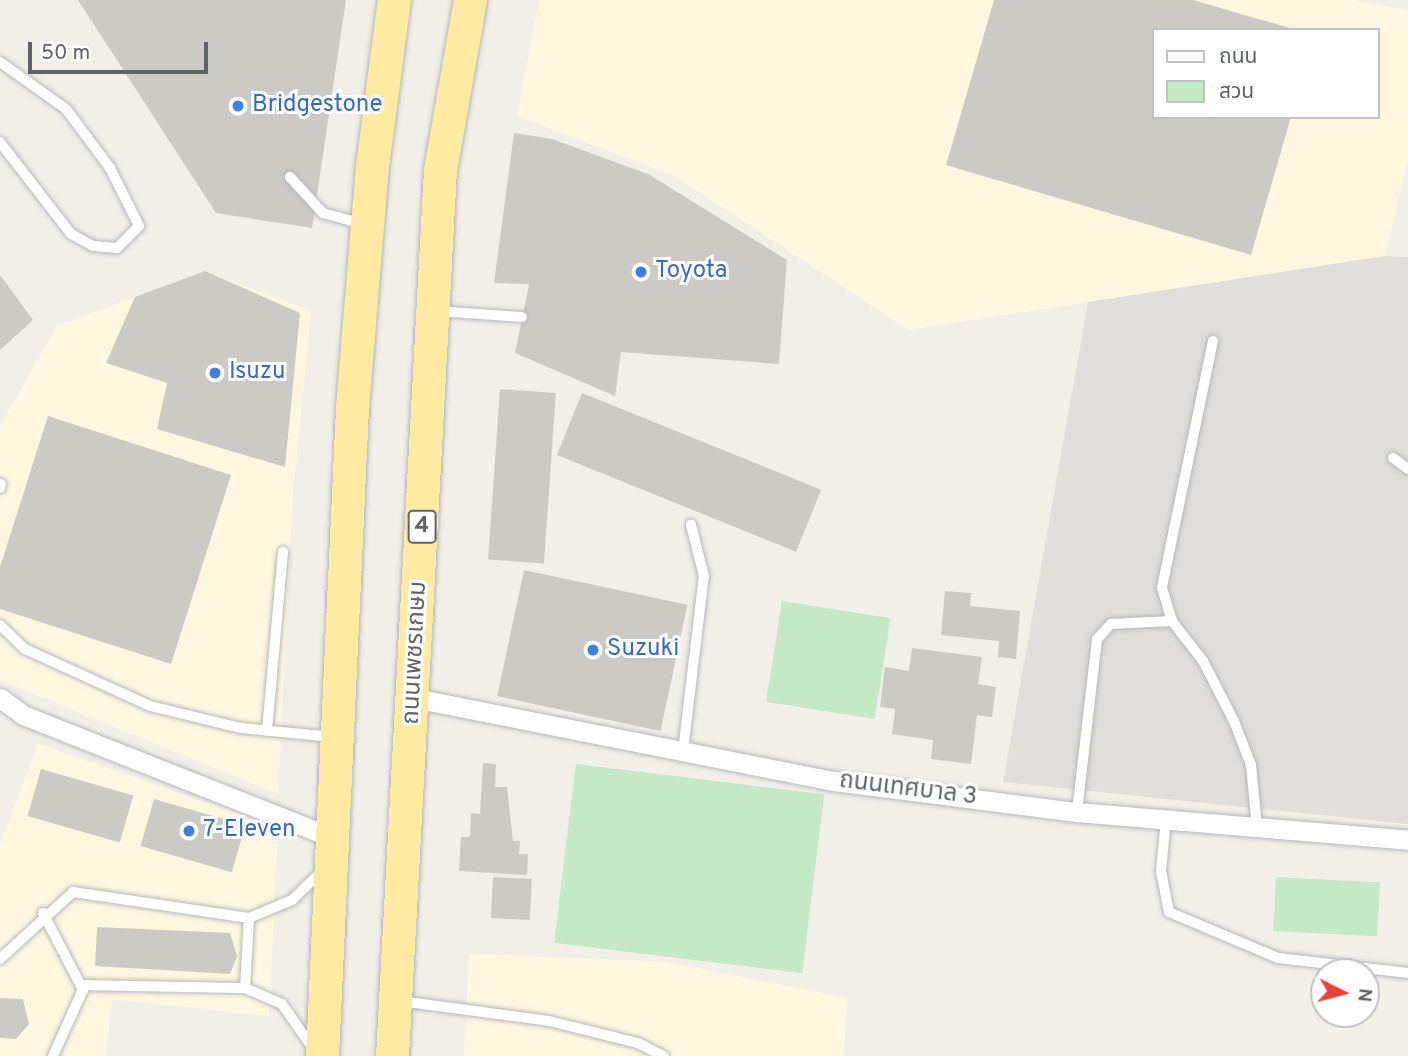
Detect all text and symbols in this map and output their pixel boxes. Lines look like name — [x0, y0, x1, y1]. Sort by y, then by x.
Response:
scale bar — [32, 28, 212, 72]
legend — [1152, 28, 1380, 119]
text: 50 m — [41, 40, 90, 67]
text: ถนน — [1219, 44, 1257, 71]
text: สวน — [1219, 79, 1254, 106]
place label: Bridgestone — [252, 92, 383, 120]
marker: Bridgestone — [230, 98, 246, 114]
place label: Toyota — [655, 258, 727, 286]
marker: Toyota — [633, 264, 649, 280]
place label: Isuzu — [229, 359, 285, 387]
marker: Isuzu — [207, 365, 223, 381]
road number: 4 — [406, 508, 438, 547]
street label: ถนนเพชรเกษม — [398, 581, 434, 725]
place label: Suzuki — [607, 636, 679, 664]
marker: Suzuki — [585, 642, 601, 658]
street label: ถนนเทศบาล 3 — [837, 767, 979, 813]
place label: 7-Eleven — [203, 817, 296, 845]
marker: 7-Eleven — [181, 823, 197, 839]
north arrow — [1310, 958, 1380, 1028]
text: N — [1351, 987, 1377, 1003]

